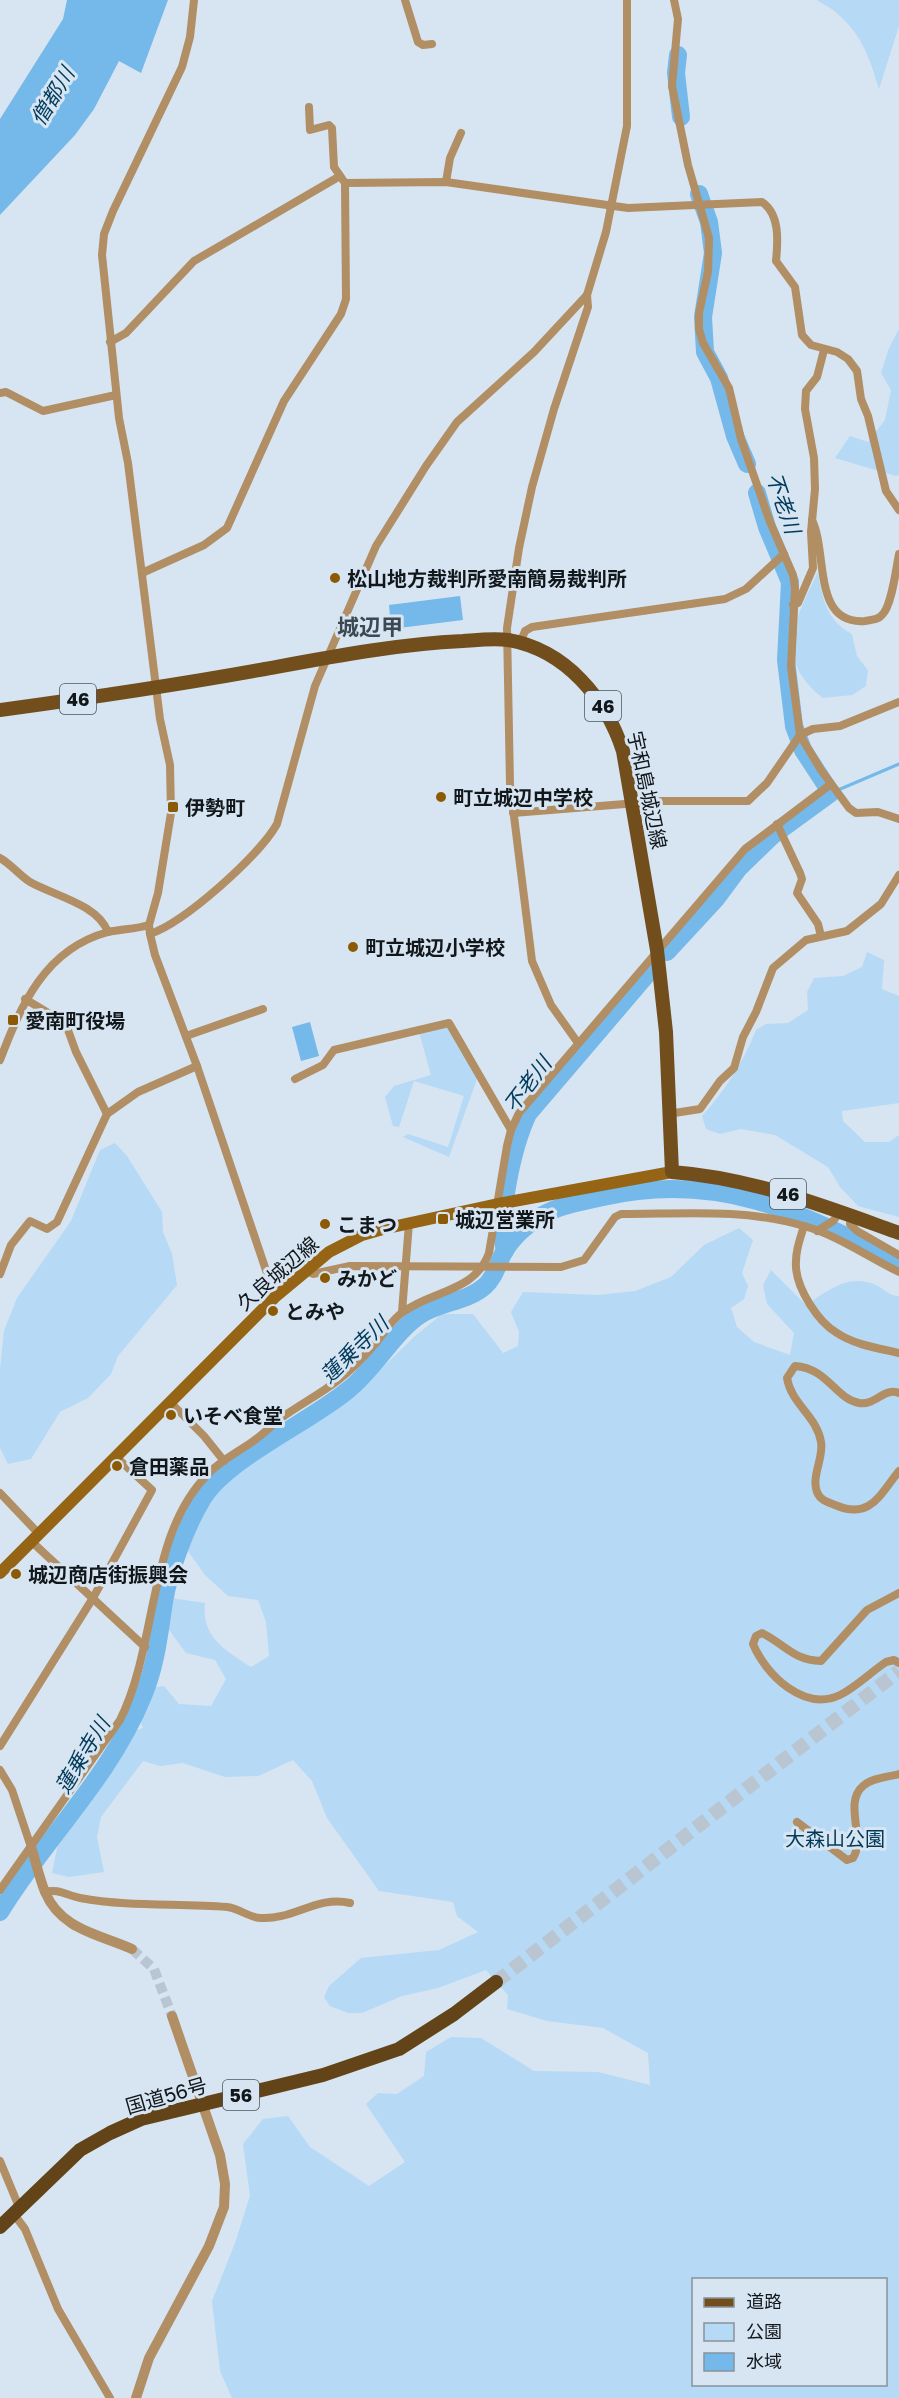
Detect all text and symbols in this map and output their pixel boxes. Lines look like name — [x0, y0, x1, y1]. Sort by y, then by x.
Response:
water label: 僧都川 — [25, 61, 80, 130]
water label: 不老川 — [761, 469, 807, 539]
place label: 松山地方裁判所愛南簡易裁判所 — [347, 566, 627, 590]
marker: 松山地方裁判所愛南簡易裁判所 — [328, 571, 342, 585]
district label: 城辺甲 — [337, 613, 403, 640]
road number: 46 — [60, 684, 96, 714]
road number: 46 — [585, 691, 621, 721]
street label: 宇和島城辺線 — [624, 729, 672, 851]
place label: 町立城辺中学校 — [453, 785, 593, 809]
marker: 町立城辺中学校 — [434, 790, 448, 804]
place label: 伊勢町 — [185, 795, 245, 819]
marker: 伊勢町 — [166, 800, 180, 814]
place label: 町立城辺小学校 — [365, 935, 505, 959]
marker: 町立城辺小学校 — [346, 940, 360, 954]
place label: 愛南町役場 — [25, 1008, 125, 1032]
marker: 愛南町役場 — [6, 1013, 20, 1027]
water label: 不老川 — [498, 1049, 558, 1117]
road number: 46 — [770, 1179, 806, 1209]
place label: 城辺営業所 — [455, 1207, 555, 1231]
place label: こまつ — [337, 1212, 397, 1236]
marker: 城辺営業所 — [436, 1212, 450, 1226]
marker: こまつ — [318, 1217, 332, 1231]
street label: 久良城辺線 — [231, 1231, 323, 1315]
place label: みかど — [337, 1266, 397, 1290]
marker: みかど — [318, 1271, 332, 1285]
place label: とみや — [285, 1299, 345, 1323]
marker: とみや — [266, 1304, 280, 1318]
water label: 蓮乗寺川 — [315, 1309, 395, 1388]
place label: いそべ食堂 — [183, 1403, 283, 1427]
marker: いそべ食堂 — [164, 1408, 178, 1422]
place label: 倉田薬品 — [129, 1454, 209, 1478]
marker: 倉田薬品 — [110, 1459, 124, 1473]
place label: 城辺商店街振興会 — [28, 1562, 188, 1586]
marker: 城辺商店街振興会 — [9, 1567, 23, 1581]
water label: 蓮乗寺川 — [49, 1711, 116, 1798]
park label: 大森山公園 — [785, 1826, 885, 1850]
street label: 国道56号 — [122, 2072, 210, 2118]
road number: 56 — [223, 2080, 259, 2110]
legend — [692, 2278, 887, 2386]
text: 道路 — [746, 2290, 782, 2312]
text: 公園 — [746, 2320, 782, 2342]
text: 水域 — [746, 2350, 782, 2372]

